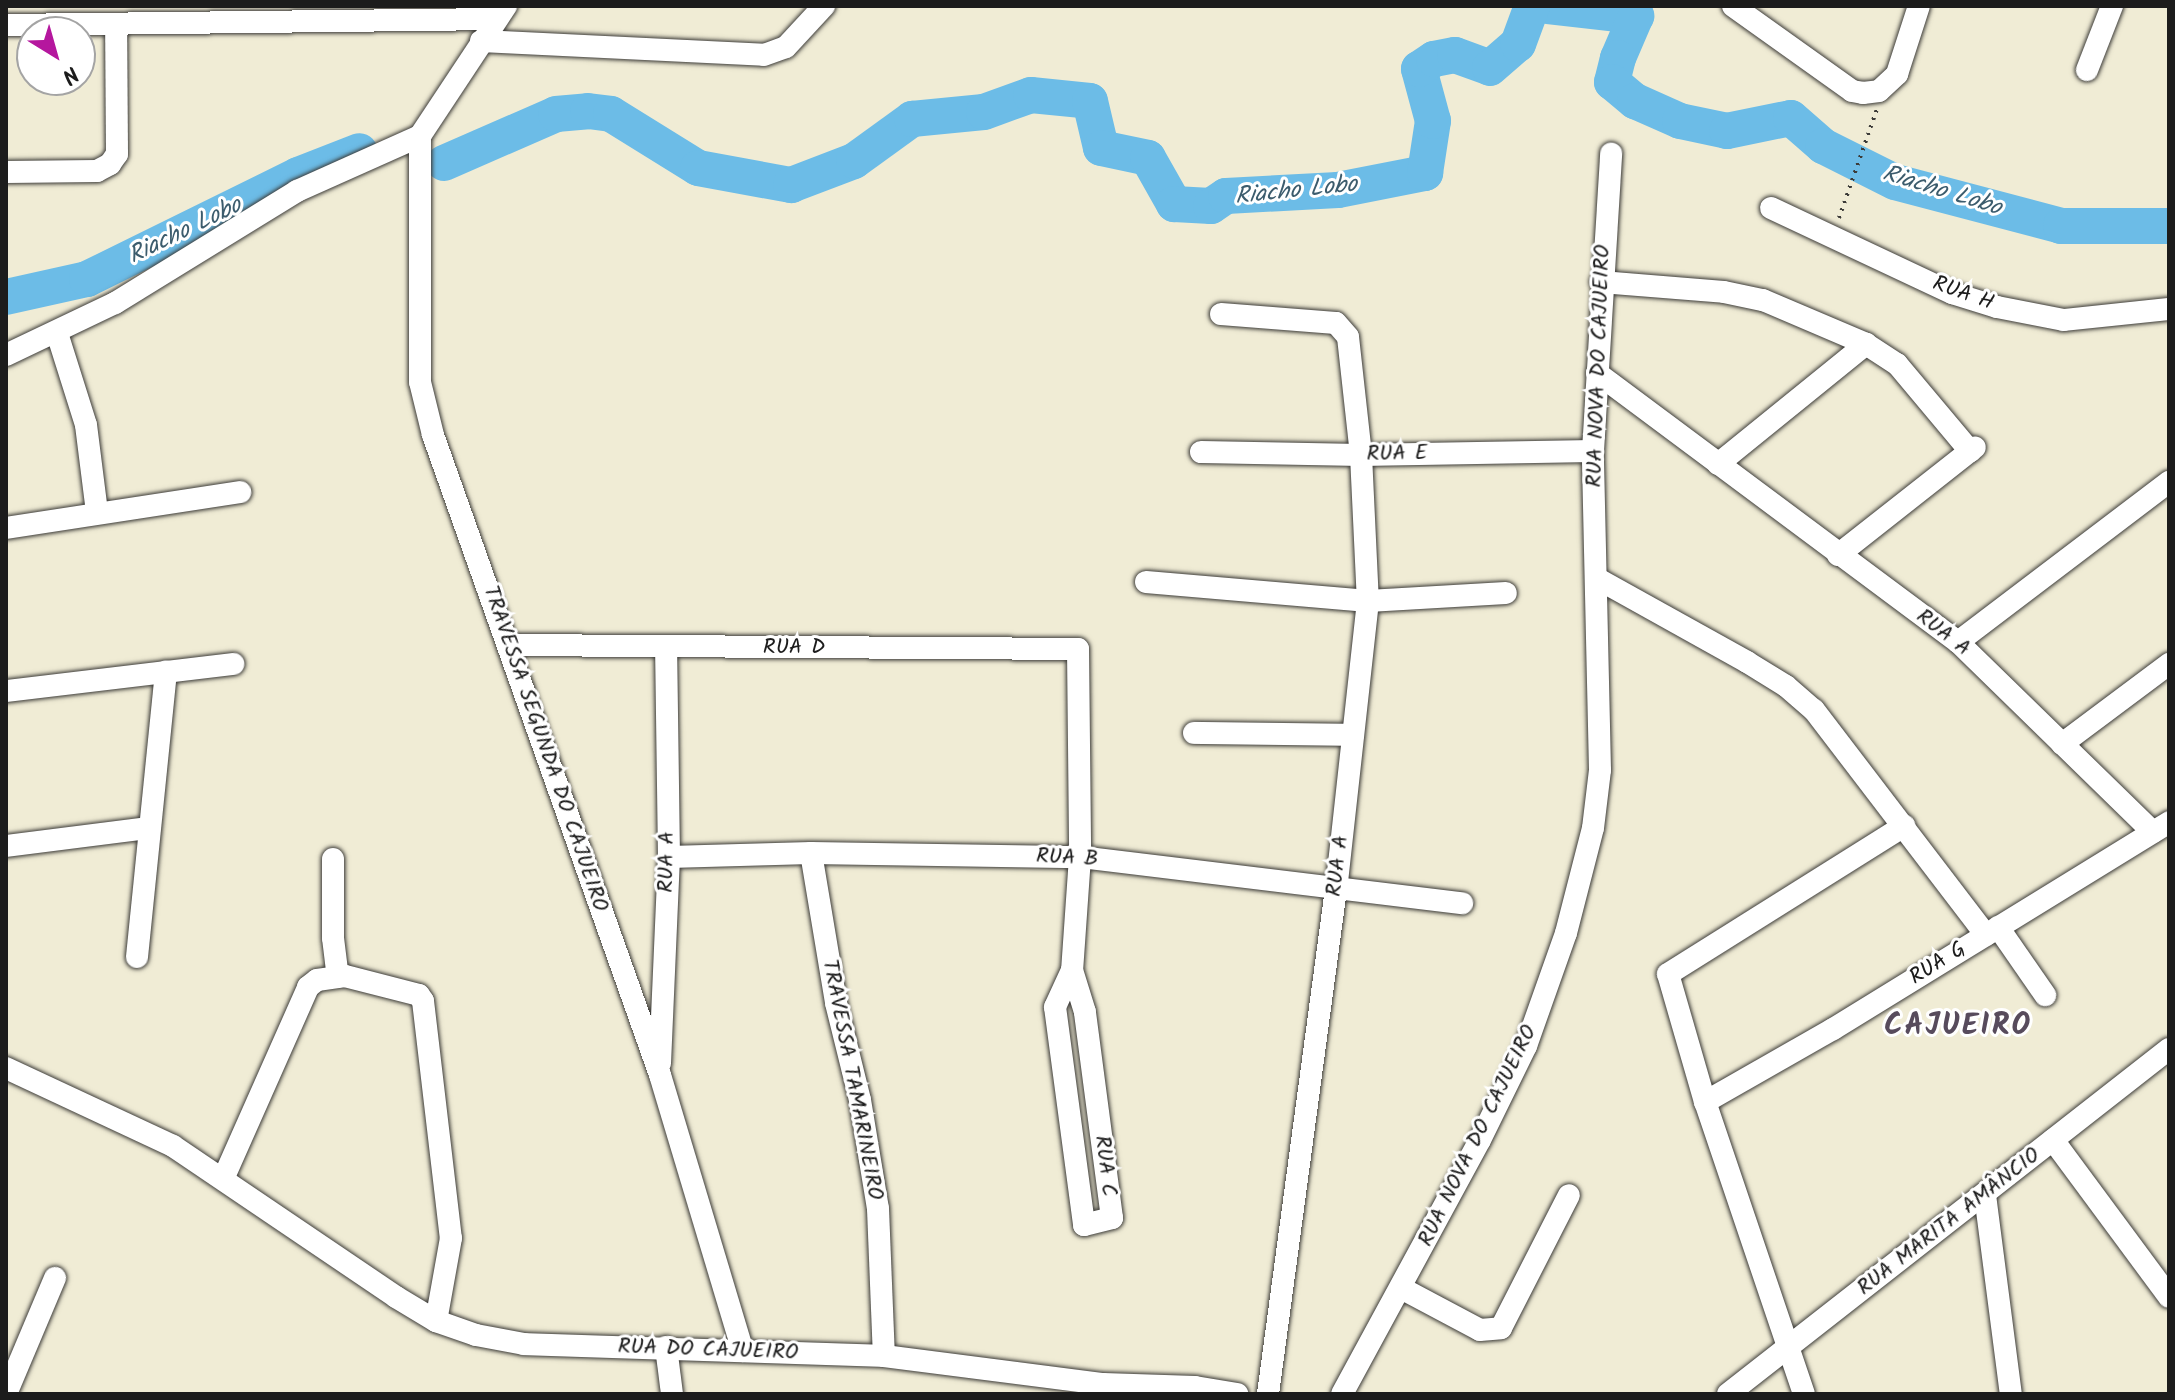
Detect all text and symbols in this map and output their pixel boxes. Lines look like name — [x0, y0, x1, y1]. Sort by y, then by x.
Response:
north arrow — [16, 16, 96, 96]
text: N — [53, 56, 86, 92]
water label: Riacho Lobo — [1879, 159, 2005, 223]
water label: Riacho Lobo — [1234, 170, 1358, 212]
water label: Riacho Lobo — [124, 191, 246, 271]
street label: RUA NOVA DO CAJUEIRO — [1582, 244, 1616, 488]
street label: RUA H — [1929, 271, 1997, 317]
street label: RUA E — [1366, 440, 1428, 468]
street label: TRAVESSA SEGUNDA DO CAJUEIRO — [477, 583, 613, 915]
street label: RUA A — [1911, 604, 1975, 662]
street label: RUA D — [763, 635, 825, 661]
street label: RUA A — [653, 831, 681, 893]
street label: RUA A — [1321, 834, 1355, 898]
street label: RUA B — [1035, 843, 1099, 873]
street label: RUA G — [1905, 936, 1971, 992]
street label: TRAVESSA TAMARINEIRO — [816, 957, 888, 1203]
district label: CAJUEIRO — [1884, 1008, 2032, 1044]
street label: RUA NOVA DO CAJUEIRO — [1413, 1021, 1543, 1251]
street label: RUA C — [1088, 1134, 1122, 1198]
street label: RUA MARITA AMÂNCIO — [1852, 1142, 2046, 1302]
street label: RUA DO CAJUEIRO — [617, 1334, 799, 1366]

